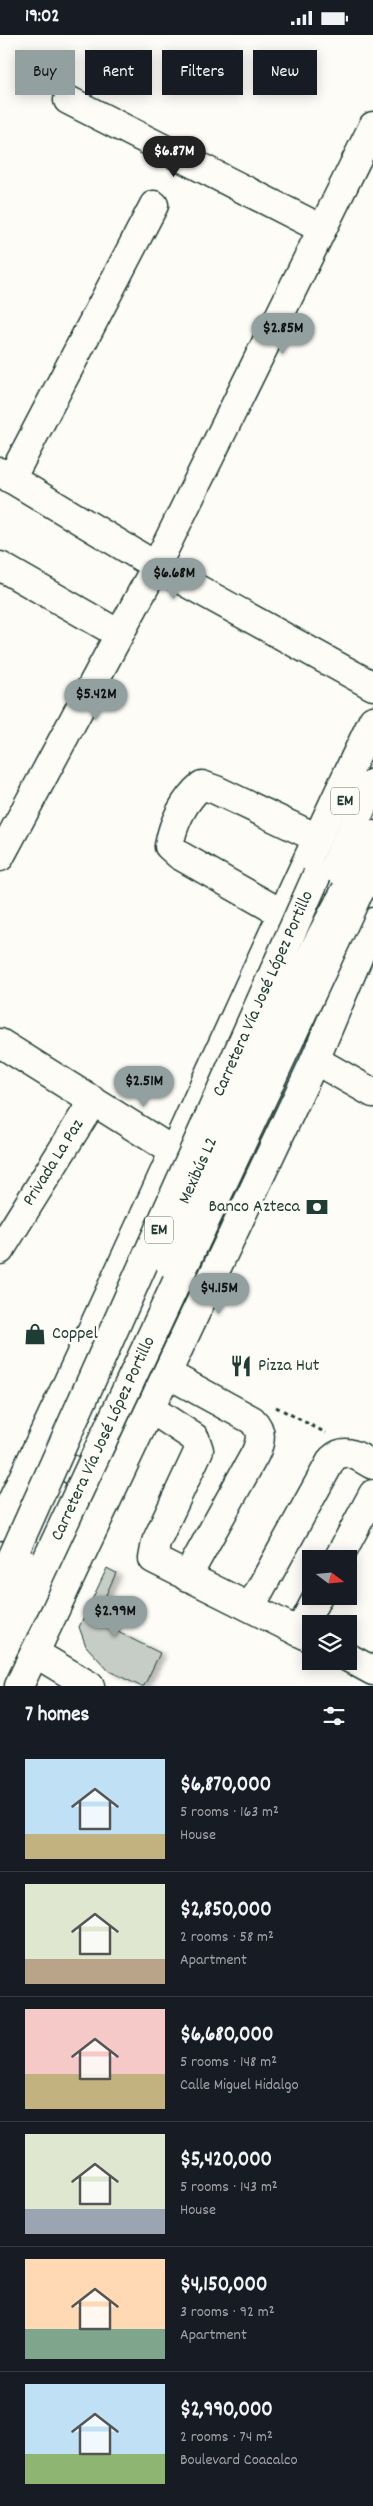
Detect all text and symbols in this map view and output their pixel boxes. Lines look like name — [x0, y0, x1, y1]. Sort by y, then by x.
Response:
text: 19:02 — [25, 4, 60, 31]
chip: Buy — [15, 50, 75, 95]
chip: Rent — [85, 50, 152, 95]
chip: Filters — [162, 50, 243, 95]
chip: New — [253, 50, 317, 95]
pin: $6.87M — [133, 135, 215, 178]
text: $6.87M — [154, 140, 194, 163]
pin: $2.85M — [242, 313, 324, 355]
text: $2.85M — [263, 317, 303, 340]
pin: $6.68M — [133, 557, 215, 600]
text: $6.68M — [153, 562, 195, 585]
pin: $5.42M — [55, 679, 137, 721]
text: $5.42M — [75, 683, 117, 706]
road number: EM — [331, 787, 359, 814]
street label: Carretera Vía José López Portillo — [207, 887, 321, 1101]
pin: $2.51M — [103, 1065, 185, 1108]
text: $2.51M — [125, 1070, 163, 1093]
street label: Privada La Paz — [17, 1114, 91, 1211]
street label: Mexibús L2 — [173, 1134, 225, 1208]
bank icon: Banco Azteca — [304, 1194, 330, 1220]
place label: Banco Azteca — [208, 1195, 301, 1220]
road number: EM — [145, 1217, 173, 1243]
pin: $4.15M — [178, 1273, 260, 1315]
text: $4.15M — [200, 1277, 238, 1300]
shop icon: Coppel — [22, 1321, 48, 1347]
place label: Coppel — [52, 1322, 98, 1347]
street label: Carretera Vía José López Portillo — [46, 1333, 162, 1545]
restaurant icon: Pizza Hut — [228, 1353, 254, 1379]
place label: Pizza Hut — [258, 1354, 320, 1379]
north arrow — [302, 1550, 358, 1605]
map controls — [302, 1550, 357, 1670]
pin: $2.99M — [74, 1595, 156, 1638]
text: $2.99M — [94, 1600, 136, 1623]
button: layers — [302, 1615, 357, 1670]
text: 7 homes — [25, 1701, 89, 1731]
icon: filters — [320, 1702, 348, 1730]
text: $6,870,000 — [180, 1771, 271, 1801]
icon: home — [65, 1779, 125, 1839]
text: 5 rooms · 163 m² — [180, 1801, 279, 1824]
text: House — [180, 1824, 216, 1847]
text: $2,850,000 — [180, 1896, 272, 1926]
icon: home — [65, 1904, 125, 1964]
text: 2 rooms · 58 m² — [180, 1926, 274, 1949]
text: Apartment — [180, 1949, 247, 1972]
text: $6,680,000 — [180, 2021, 273, 2051]
icon: home — [65, 2029, 125, 2089]
text: 5 rooms · 148 m² — [180, 2051, 277, 2074]
text: Calle Miguel Hidalgo — [180, 2074, 299, 2097]
text: $5,420,000 — [180, 2146, 272, 2176]
icon: home — [65, 2154, 125, 2214]
text: 5 rooms · 143 m² — [180, 2176, 278, 2199]
text: House — [180, 2199, 216, 2222]
text: $4,150,000 — [180, 2271, 267, 2301]
icon: home — [65, 2279, 125, 2339]
text: 3 rooms · 92 m² — [180, 2301, 274, 2324]
text: Apartment — [180, 2324, 247, 2347]
text: $2,990,000 — [180, 2396, 273, 2426]
icon: home — [65, 2404, 125, 2464]
text: 2 rooms · 74 m² — [180, 2426, 273, 2449]
text: Boulevard Coacalco — [180, 2449, 298, 2472]

